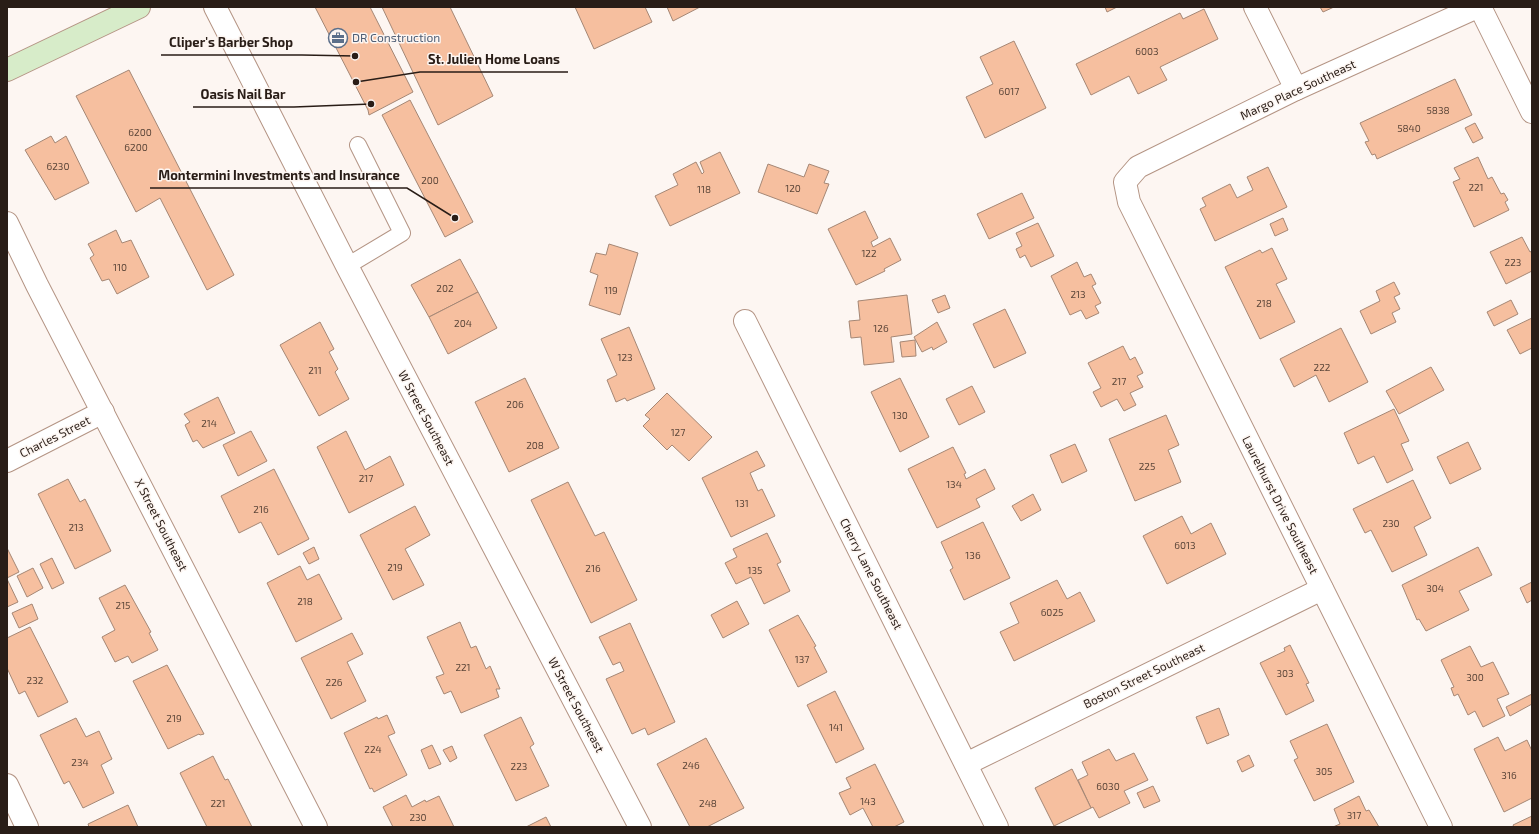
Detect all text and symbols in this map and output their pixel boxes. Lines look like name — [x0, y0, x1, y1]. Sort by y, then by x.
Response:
office icon: DR Construction — [327, 27, 349, 49]
callout: Cliper's Barber Shop — [161, 30, 302, 55]
place label: DR Construction — [352, 30, 440, 44]
text: Cliper's Barber Shop — [169, 34, 293, 50]
house number: 6003 — [1135, 45, 1159, 57]
callout: St. Julien Home Loans — [420, 47, 568, 72]
text: St. Julien Home Loans — [428, 51, 560, 67]
street label: Margo Place Southeast — [1238, 56, 1358, 122]
callout: Oasis Nail Bar — [193, 82, 294, 107]
house number: 6017 — [999, 85, 1019, 97]
text: Oasis Nail Bar — [200, 86, 286, 102]
house number: 5838 — [1426, 104, 1450, 116]
house number: 5840 — [1397, 122, 1421, 134]
house number: 6200 — [128, 126, 152, 138]
house number: 6200 — [124, 141, 148, 153]
house number: 6230 — [47, 160, 69, 172]
callout: Montermini Investments and Insurance — [150, 163, 407, 188]
text: Montermini Investments and Insurance — [158, 167, 400, 183]
house number: 200 — [421, 174, 439, 186]
house number: 221 — [1468, 181, 1484, 193]
house number: 120 — [785, 182, 801, 194]
house number: 118 — [697, 183, 711, 195]
house number: 122 — [861, 247, 877, 259]
house number: 223 — [1505, 256, 1521, 268]
house number: 110 — [113, 261, 127, 273]
house number: 202 — [436, 282, 454, 294]
house number: 119 — [604, 284, 618, 296]
house number: 213 — [1070, 288, 1086, 300]
house number: 218 — [1256, 297, 1272, 309]
house number: 204 — [454, 317, 472, 329]
house number: 126 — [873, 322, 889, 334]
house number: 123 — [617, 351, 633, 363]
house number: 222 — [1314, 361, 1331, 373]
house number: 211 — [308, 364, 322, 376]
street label: W Street Southeast — [396, 368, 458, 468]
house number: 217 — [1112, 375, 1126, 387]
house number: 206 — [506, 398, 524, 410]
house number: 130 — [892, 409, 908, 421]
street label: Charles Street — [17, 412, 93, 460]
house number: 214 — [201, 417, 217, 429]
house number: 127 — [671, 426, 685, 438]
street label: Laurelhurst Drive Southeast — [1240, 433, 1322, 576]
house number: 208 — [526, 439, 544, 451]
house number: 225 — [1139, 460, 1155, 472]
house number: 217 — [359, 472, 373, 484]
street label: X Street Southeast — [133, 476, 191, 573]
house number: 134 — [946, 478, 962, 490]
house number: 131 — [735, 497, 749, 509]
house number: 216 — [253, 503, 269, 515]
street label: Cherry Lane Southeast — [838, 516, 906, 632]
house number: 230 — [1382, 517, 1400, 529]
house number: 213 — [68, 521, 84, 533]
house number: 6013 — [1174, 539, 1196, 551]
house number: 136 — [965, 549, 981, 561]
house number: 219 — [387, 561, 403, 573]
house number: 216 — [585, 562, 601, 574]
house number: 135 — [748, 564, 762, 576]
house number: 304 — [1426, 582, 1444, 594]
house number: 218 — [297, 595, 313, 607]
house number: 215 — [116, 599, 130, 611]
house number: 6025 — [1041, 606, 1063, 618]
street label: Boston Street Southeast — [1081, 639, 1207, 711]
house number: 137 — [795, 653, 809, 665]
street label: W Street Southeast — [546, 655, 608, 755]
house number: 221 — [455, 661, 471, 673]
house number: 303 — [1276, 667, 1294, 679]
house number: 300 — [1466, 671, 1484, 683]
house number: 232 — [27, 674, 44, 686]
house number: 226 — [326, 676, 343, 688]
house number: 219 — [166, 712, 182, 724]
house number: 141 — [829, 721, 843, 733]
house number: 224 — [364, 743, 382, 755]
house number: 234 — [71, 756, 89, 768]
house number: 246 — [682, 759, 700, 771]
house number: 223 — [511, 760, 527, 772]
house number: 305 — [1316, 765, 1332, 777]
house number: 316 — [1501, 769, 1517, 781]
house number: 6030 — [1096, 780, 1120, 792]
house number: 143 — [860, 795, 876, 807]
house number: 221 — [210, 797, 226, 809]
house number: 248 — [699, 797, 717, 809]
house number: 317 — [1347, 809, 1361, 821]
house number: 230 — [409, 811, 427, 823]

